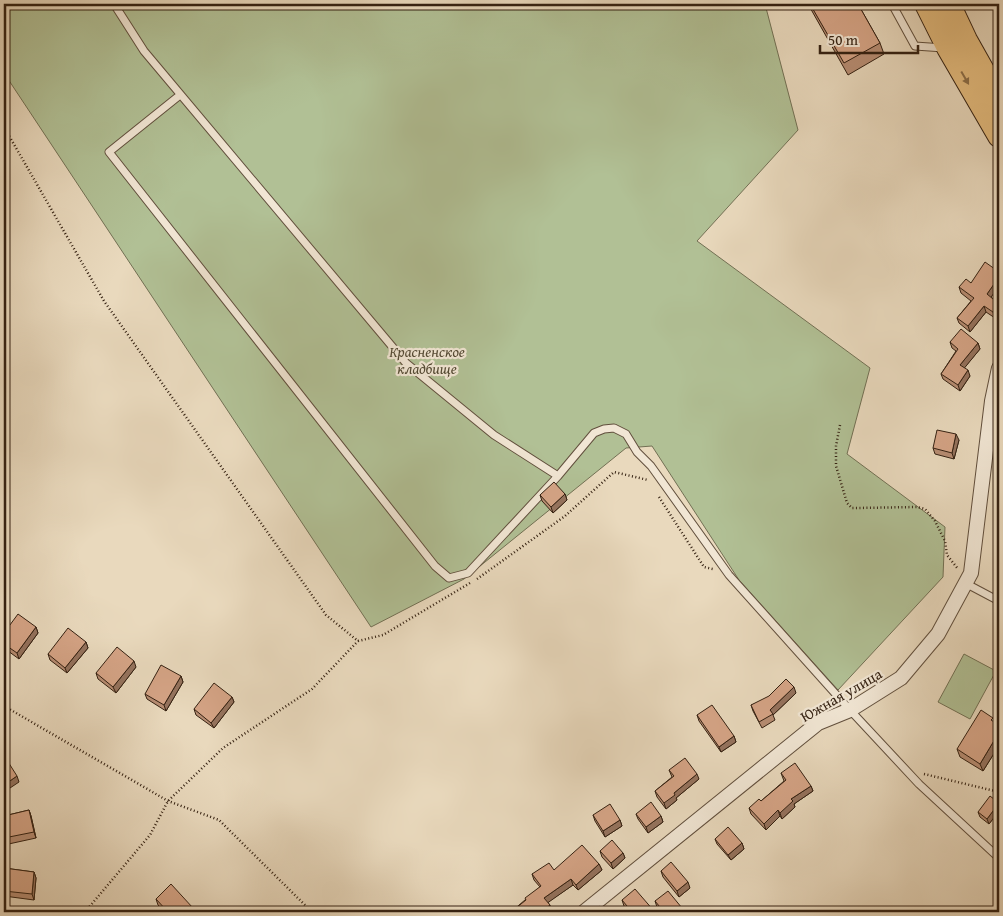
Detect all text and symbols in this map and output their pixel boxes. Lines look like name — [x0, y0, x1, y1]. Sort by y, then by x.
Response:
scale bar — [820, 22, 918, 54]
text: 50 m — [828, 29, 859, 50]
one-way arrow — [961, 71, 970, 84]
park label: Красненское кладбище — [389, 341, 465, 379]
street label: Южная улица — [796, 663, 886, 727]

